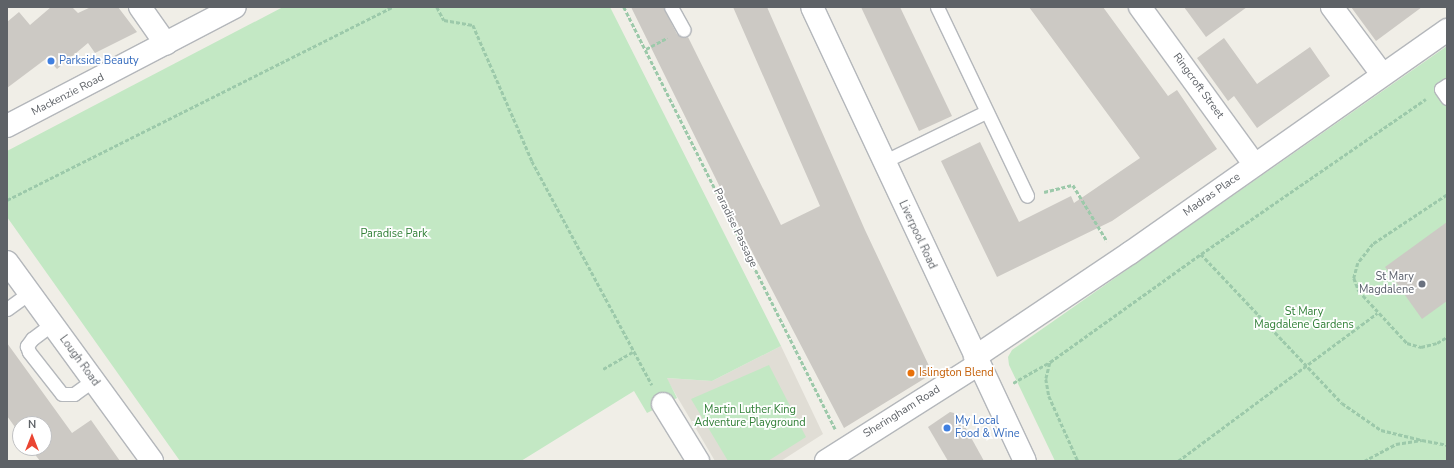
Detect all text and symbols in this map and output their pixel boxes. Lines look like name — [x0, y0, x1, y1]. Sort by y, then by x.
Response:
street label: Ringcroft Street — [1170, 51, 1226, 121]
place label: Parkside Beauty — [59, 54, 139, 68]
marker: Parkside Beauty — [46, 56, 56, 66]
street label: Mackenzie Road — [29, 71, 107, 119]
street label: Madras Place — [1181, 171, 1243, 219]
street label: Paradise Passage — [710, 186, 760, 270]
street label: Liverpool Road — [895, 199, 939, 271]
park label: Paradise Park — [360, 227, 428, 241]
place label: St Mary Magdalene — [1359, 271, 1414, 297]
marker: St Mary Magdalene — [1417, 279, 1427, 289]
park label: St Mary Magdalene Gardens — [1254, 306, 1354, 332]
street label: Lough Road — [56, 333, 102, 389]
place label: Islington Blend — [919, 366, 994, 380]
marker: Islington Blend — [906, 368, 916, 378]
street label: Sheringham Road — [861, 383, 943, 441]
park label: Martin Luther King Adventure Playground — [694, 404, 806, 430]
place label: My Local Food & Wine — [955, 415, 1020, 441]
north arrow — [12, 416, 52, 456]
text: N — [28, 417, 36, 432]
marker: My Local Food & Wine — [942, 423, 952, 433]

